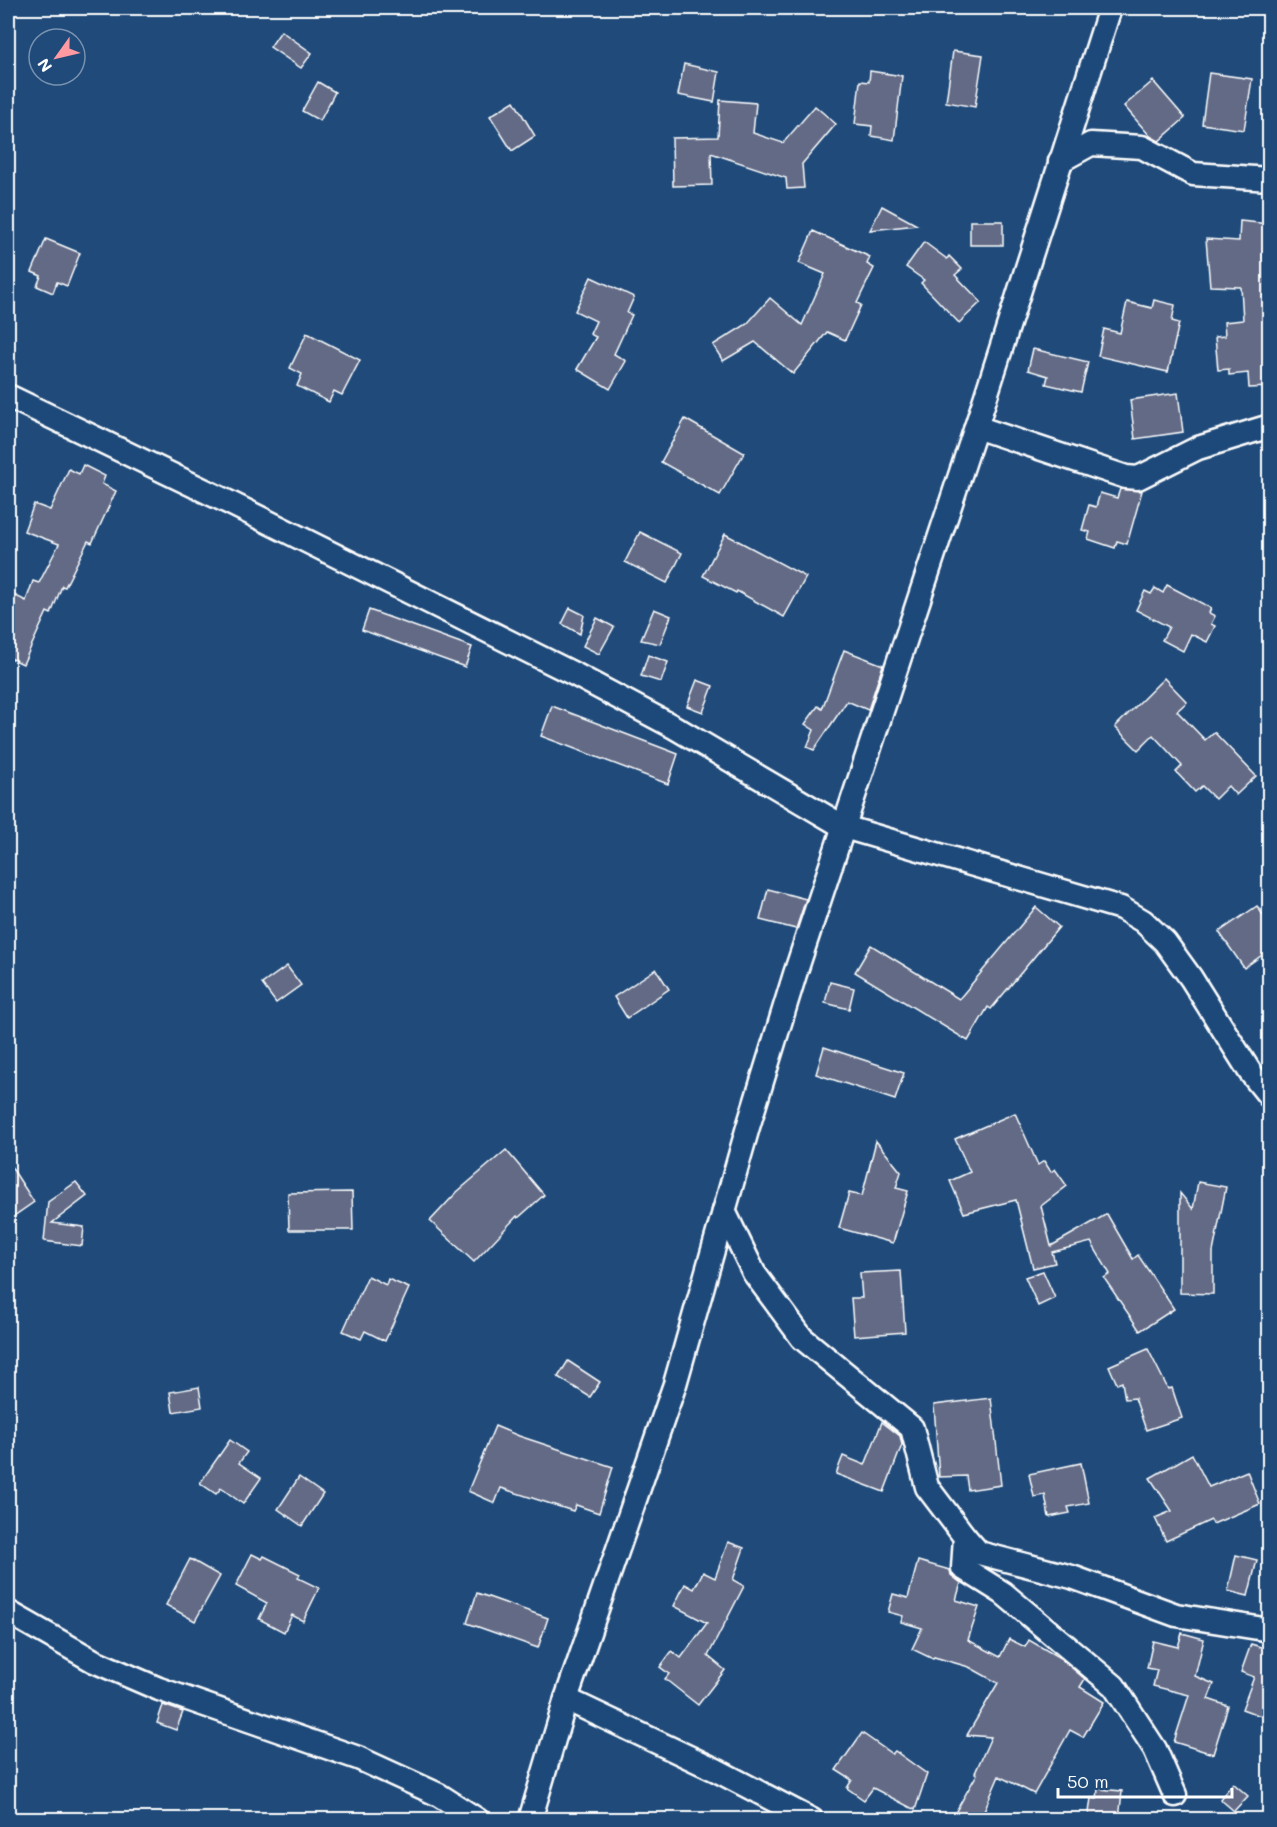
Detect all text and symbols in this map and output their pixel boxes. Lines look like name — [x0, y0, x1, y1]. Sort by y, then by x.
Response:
north arrow — [27, 27, 87, 87]
text: N — [32, 55, 56, 77]
scale bar — [1058, 1761, 1232, 1799]
text: 50 m — [1067, 1769, 1109, 1793]

